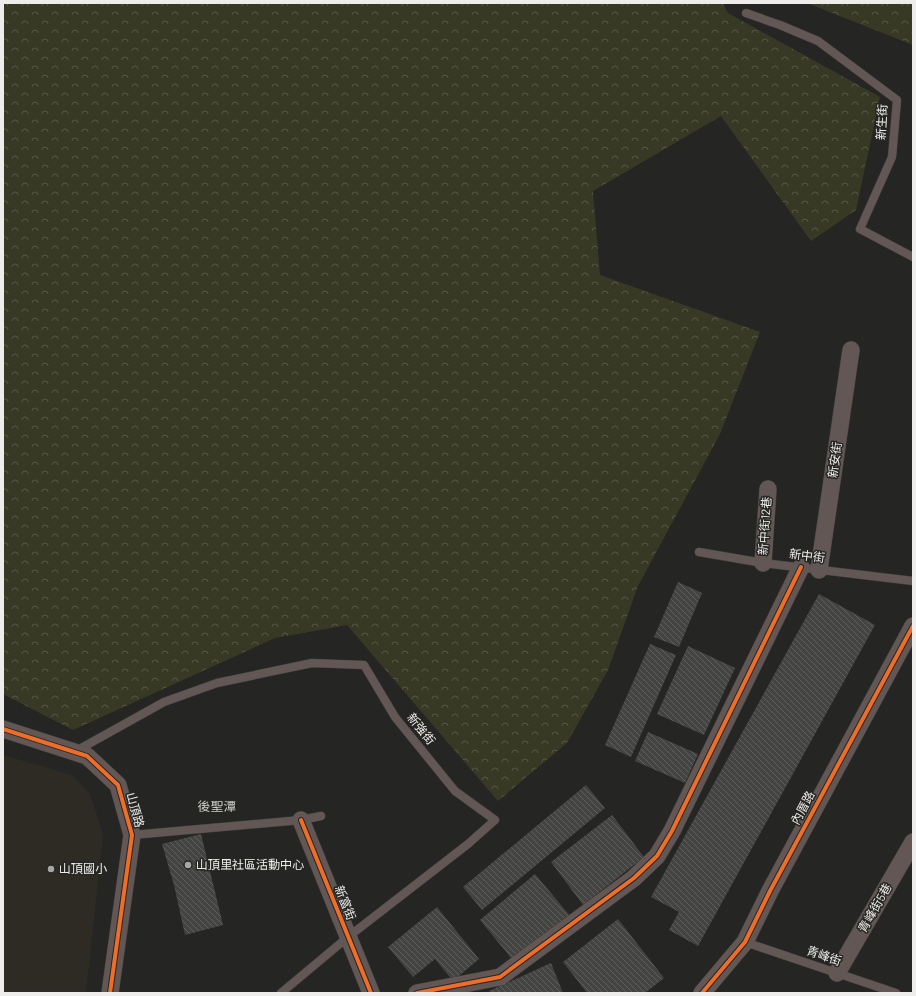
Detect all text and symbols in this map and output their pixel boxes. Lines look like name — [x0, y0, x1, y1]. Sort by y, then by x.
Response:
street label: 新生街 — [873, 104, 889, 140]
street label: 新安街 — [825, 441, 843, 479]
street label: 新中街12巷 — [755, 496, 773, 556]
street label: 新中街 — [788, 546, 826, 564]
street label: 新強街 — [405, 710, 439, 747]
street label: 內厝路 — [787, 788, 817, 827]
street label: 山頂路 — [125, 791, 147, 829]
district label: 後聖潭 — [197, 798, 237, 814]
place label: 山頂里社區活動中心 — [196, 857, 304, 871]
marker: 山頂里社區活動中心 — [183, 860, 193, 870]
place label: 山頂國小 — [59, 861, 107, 875]
marker: 山頂國小 — [46, 864, 56, 874]
street label: 青峰街5巷 — [855, 881, 894, 934]
street label: 新富街 — [333, 883, 359, 922]
street label: 青峰街 — [805, 943, 844, 968]

